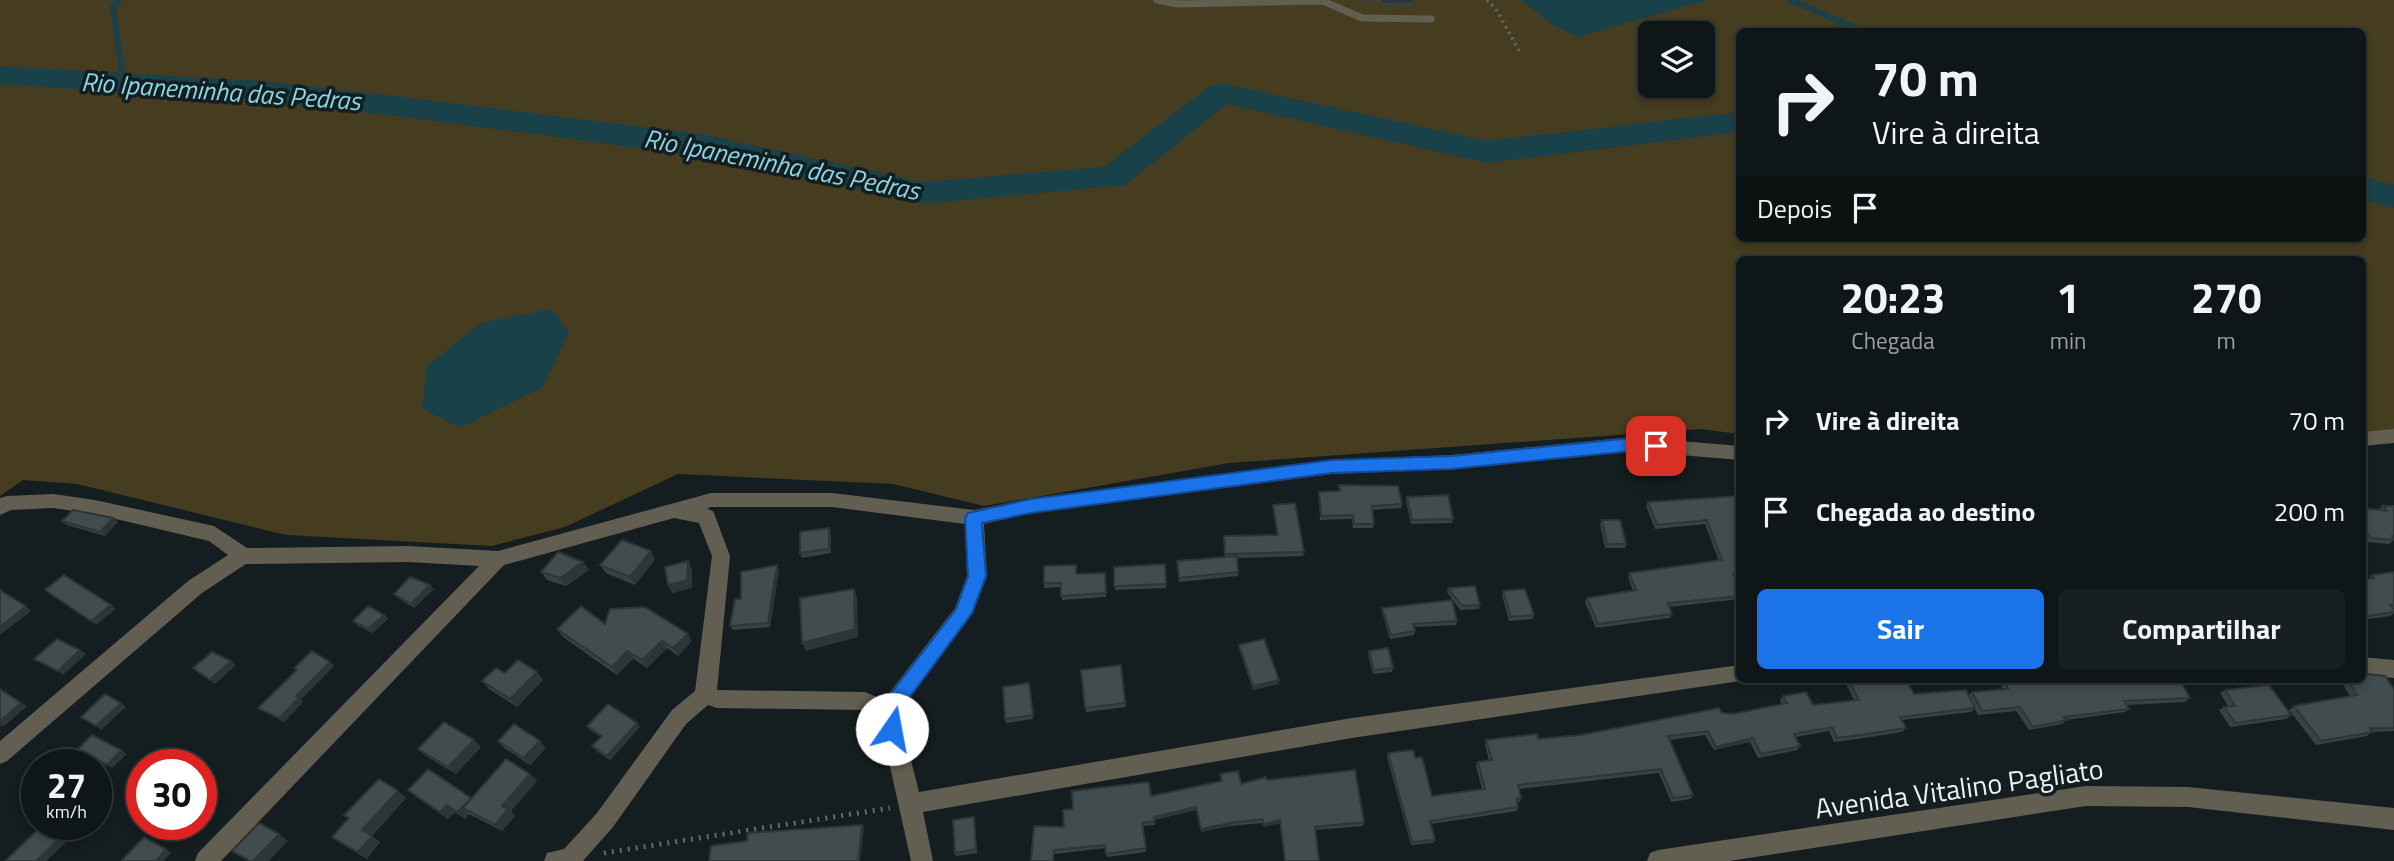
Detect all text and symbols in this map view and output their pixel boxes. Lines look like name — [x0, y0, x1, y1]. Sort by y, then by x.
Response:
map controls — [1638, 21, 1715, 98]
button: layers — [1638, 21, 1715, 98]
text: 70 m — [1872, 40, 1979, 115]
icon: right — [1757, 56, 1848, 147]
water label: Rio Ipaneminha das Pedras — [80, 62, 364, 120]
text: Vire à direita — [1872, 108, 2040, 156]
water label: Rio Ipaneminha das Pedras — [641, 118, 925, 210]
text: Depois — [1757, 189, 1832, 228]
icon: arrive — [1846, 189, 1884, 227]
text: 20:23 — [1840, 265, 1945, 329]
text: 1 — [2056, 265, 2080, 329]
text: 270 — [2191, 265, 2261, 329]
text: Chegada — [1851, 323, 1935, 358]
text: min — [2050, 323, 2086, 358]
text: m — [2217, 323, 2236, 358]
text: Vire à direita — [1816, 401, 1959, 440]
text: 70 m — [2288, 401, 2345, 440]
icon: right — [1757, 402, 1795, 440]
pin — [1626, 416, 1686, 476]
icon: arrive — [1637, 427, 1675, 465]
text: Chegada ao destino — [1816, 492, 2035, 531]
text: 200 m — [2274, 492, 2345, 531]
icon: arrive — [1757, 493, 1795, 531]
button: Sair — [1757, 589, 2044, 669]
button: Compartilhar — [2058, 589, 2345, 669]
position arrow — [855, 692, 929, 766]
street label: Avenida Vitalino Pagliato — [1812, 746, 2106, 830]
speed limit sign: 30 — [126, 749, 217, 840]
text: 27 — [47, 758, 86, 812]
text: km/h — [46, 798, 87, 825]

